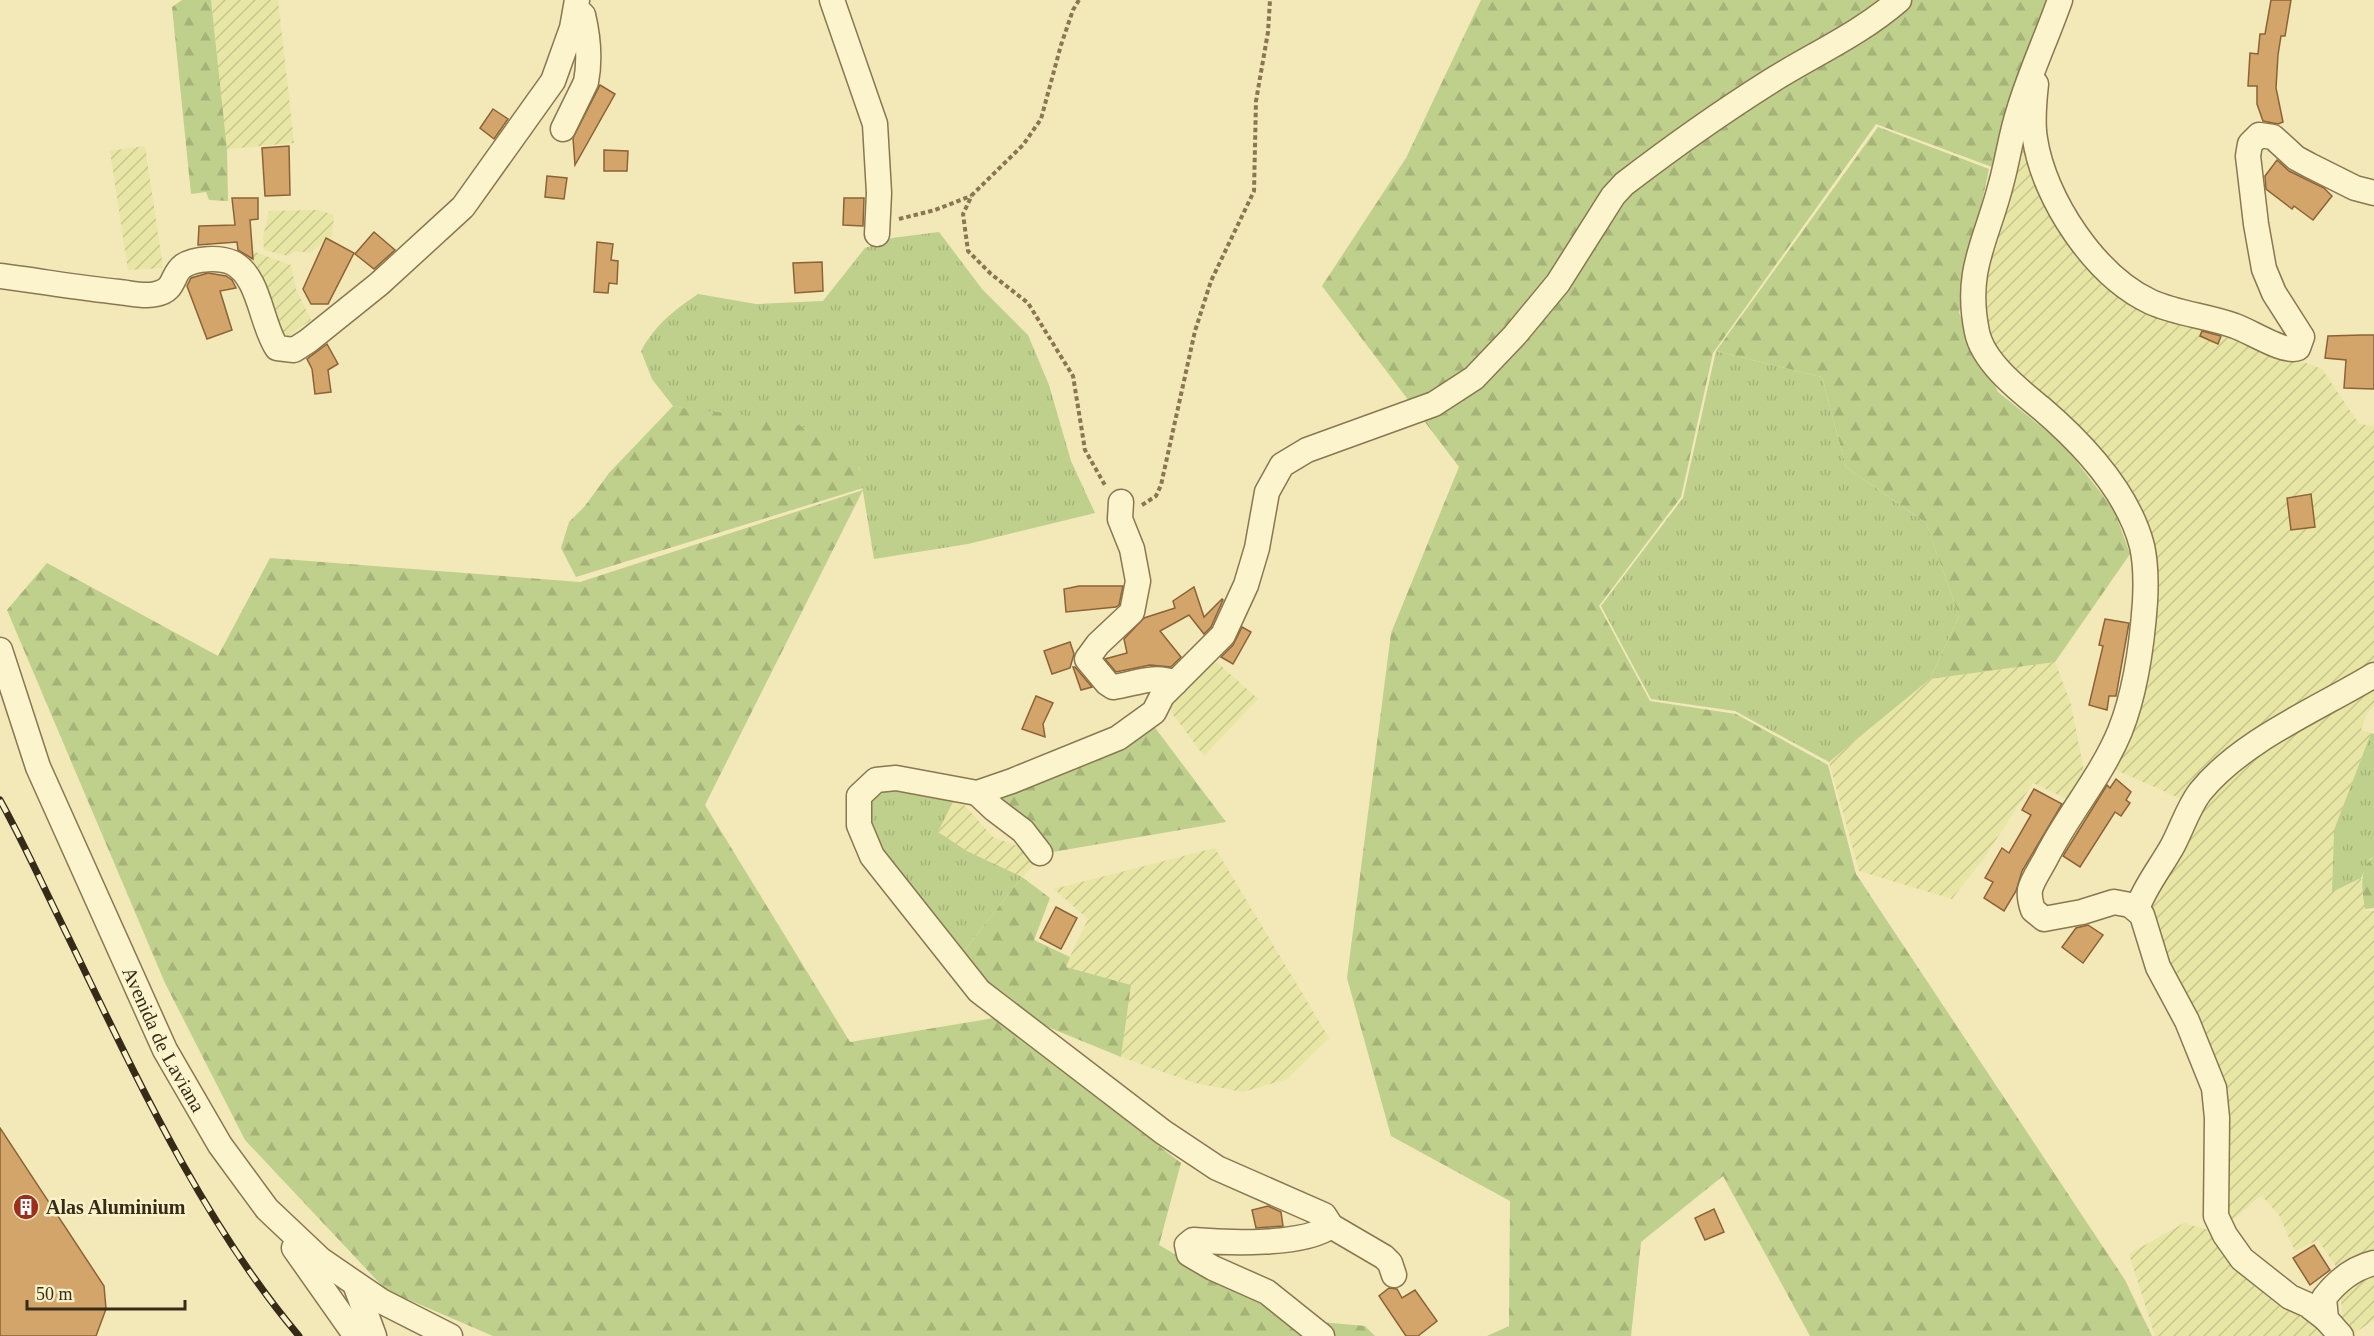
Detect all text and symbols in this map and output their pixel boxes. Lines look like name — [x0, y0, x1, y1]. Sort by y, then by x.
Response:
street label: Avenida de Laviana — [118, 963, 209, 1116]
building icon: Alas Aluminium — [11, 1192, 41, 1222]
place label: Alas Aluminium — [46, 1196, 186, 1218]
scale bar — [27, 1273, 184, 1311]
text: 50 m — [36, 1284, 73, 1304]

